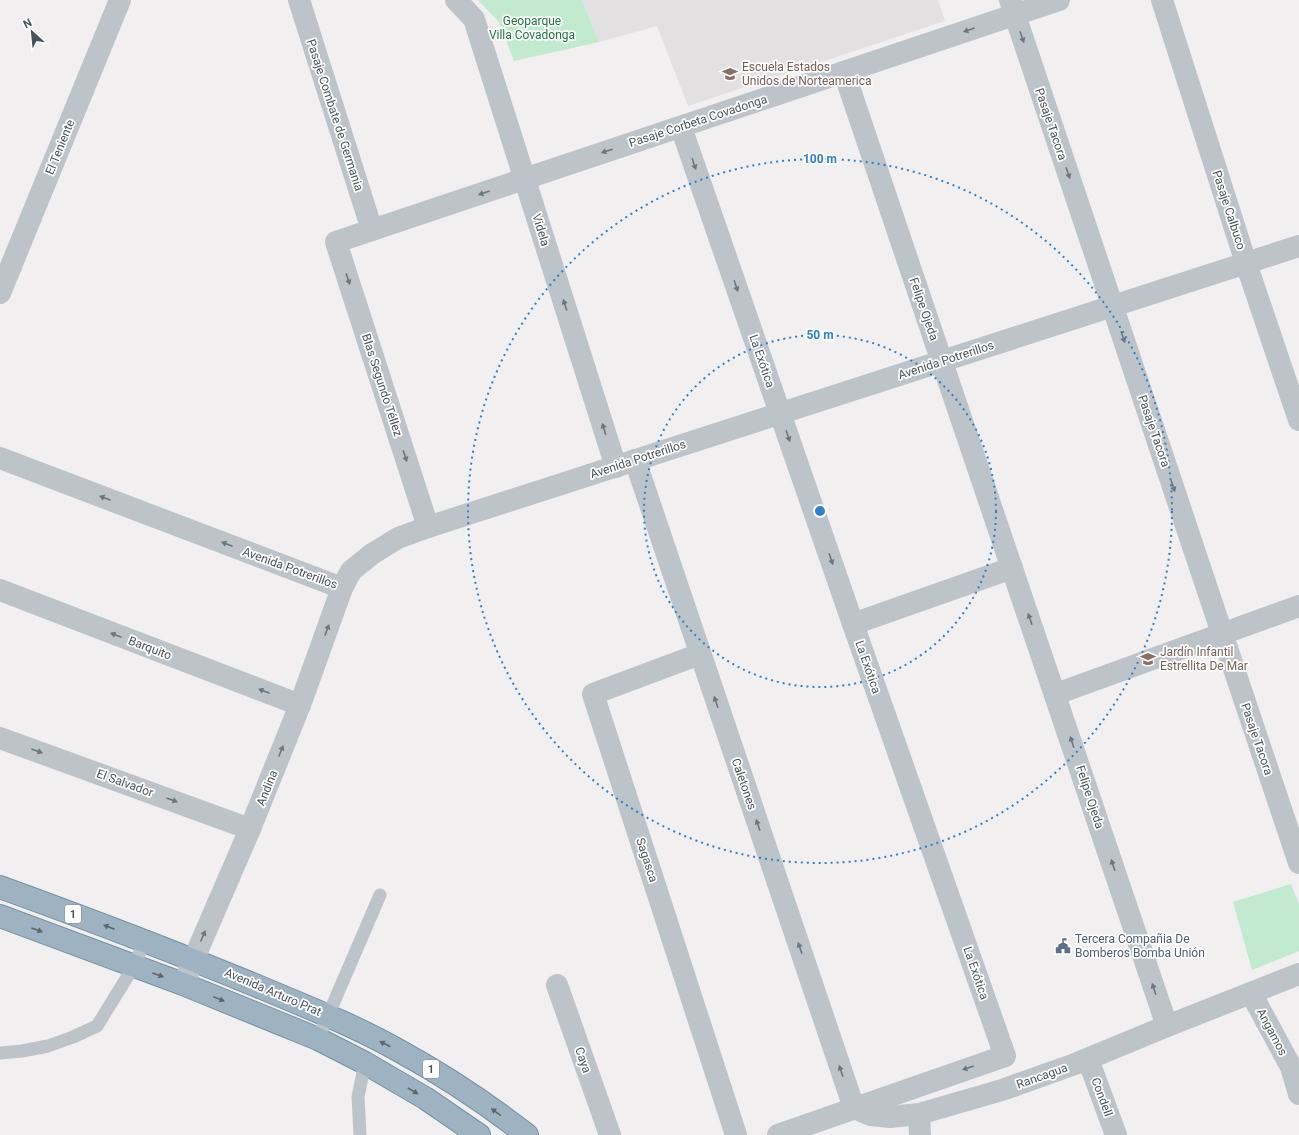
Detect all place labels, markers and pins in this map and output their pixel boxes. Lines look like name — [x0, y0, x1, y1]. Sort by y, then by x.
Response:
place label: Escuela Estados Unidos de Norteamerica — [742, 60, 871, 88]
school or university icon: Escuela Estados Unidos de Norteamerica — [721, 65, 739, 83]
centre of rings — [813, 504, 827, 518]
place label: Jardín Infantil Estrellita De Mar — [1160, 645, 1248, 673]
school or university icon: Jardín Infantil Estrellita De Mar — [1139, 650, 1157, 668]
place label: Tercera Compañia De Bomberos Bomba Unión — [1075, 932, 1205, 960]
public building icon: Tercera Compañia De Bomberos Bomba Unión — [1054, 937, 1072, 955]

